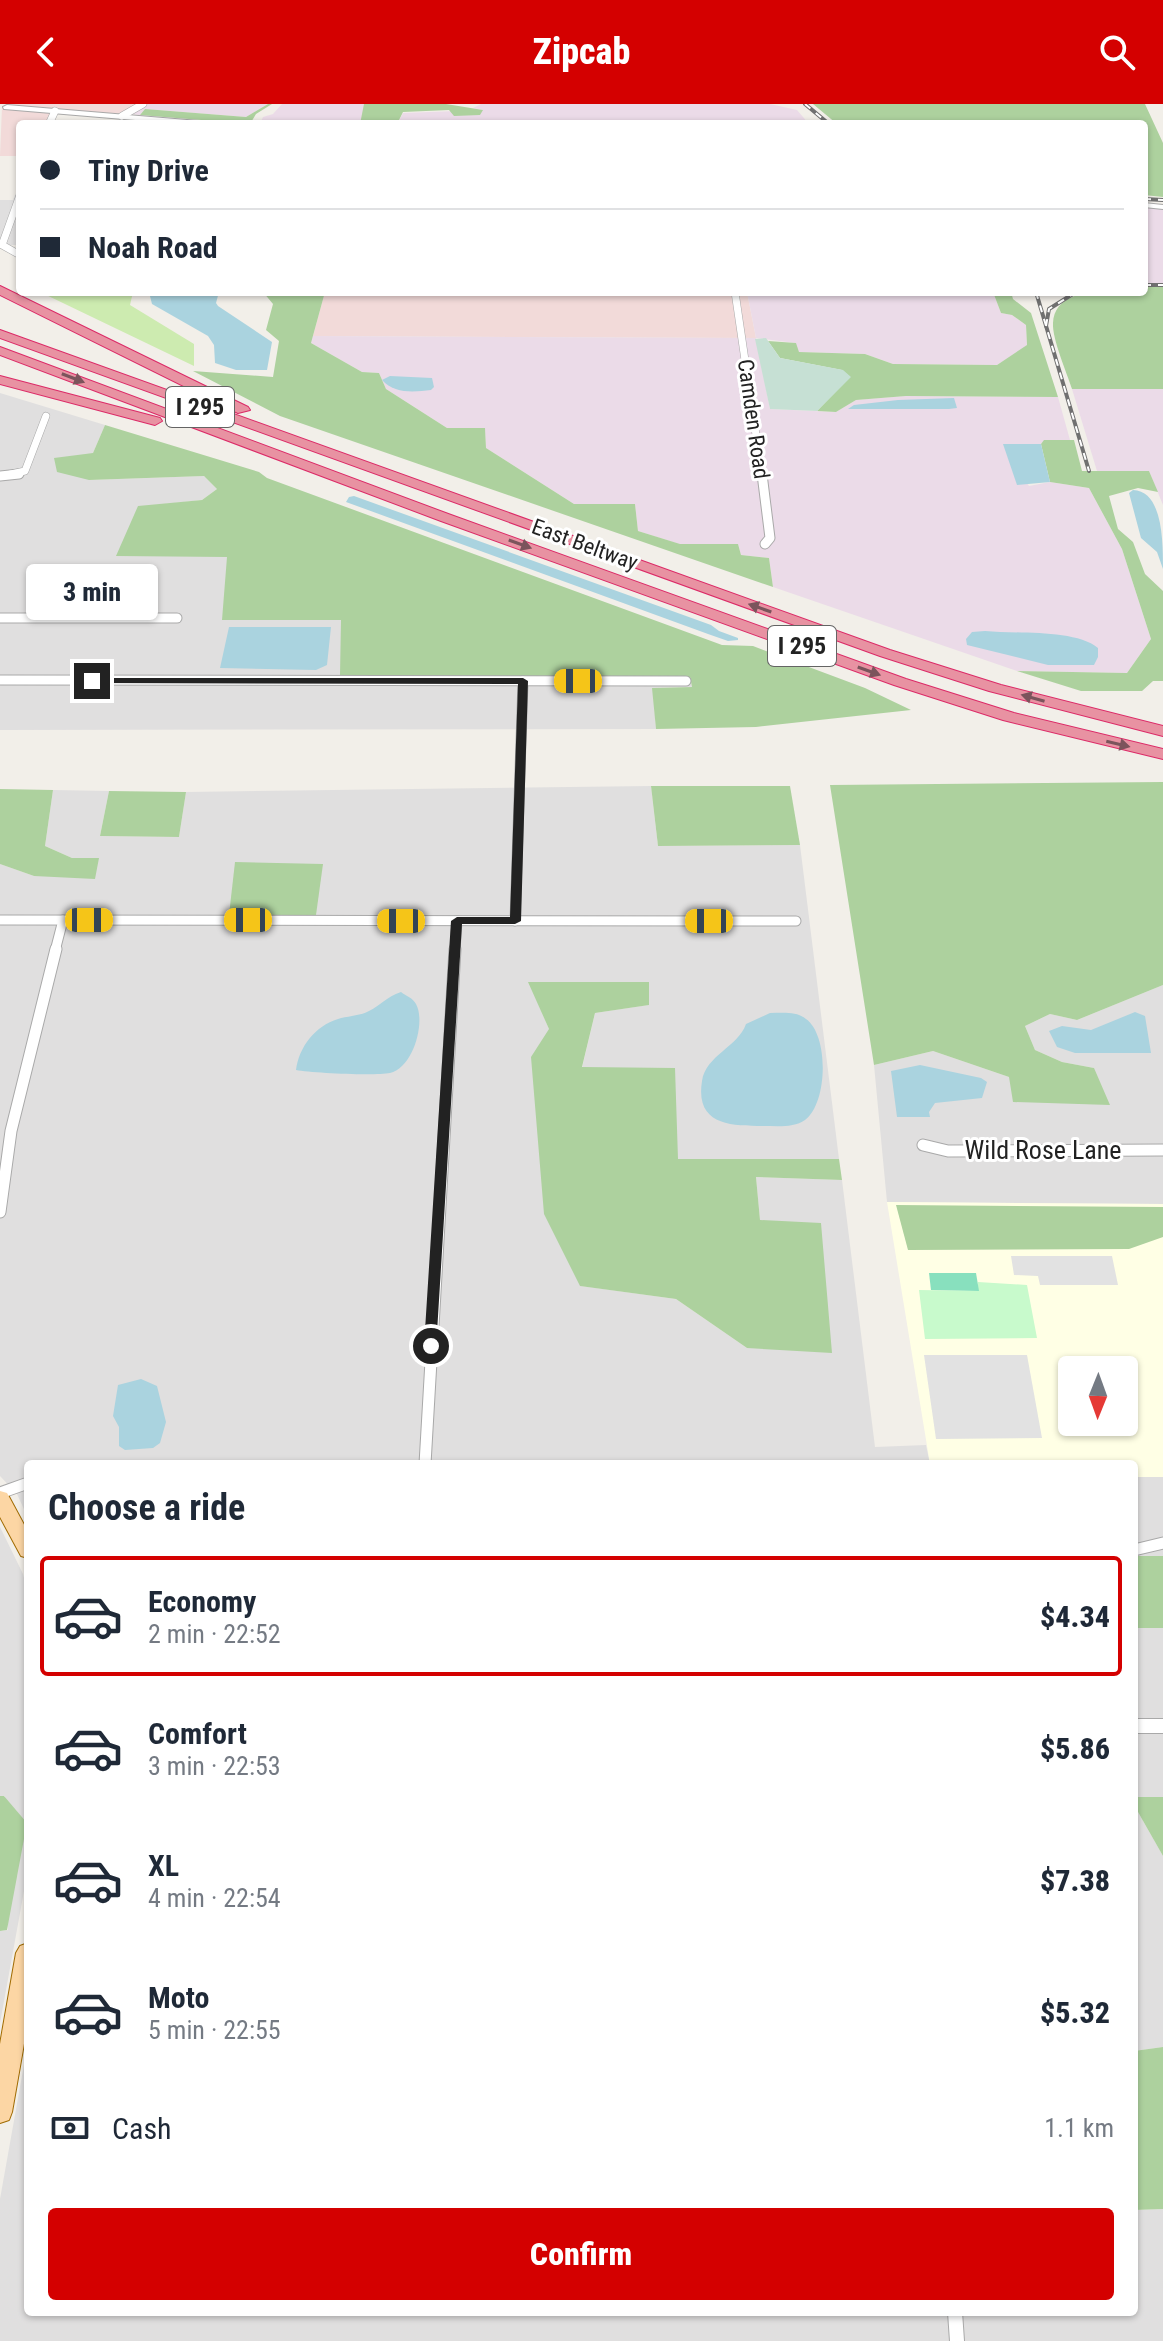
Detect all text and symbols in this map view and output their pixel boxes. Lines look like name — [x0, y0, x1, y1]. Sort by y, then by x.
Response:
icon: back — [24, 30, 68, 74]
icon: search — [1095, 30, 1139, 74]
text: Zipcab — [533, 31, 630, 73]
text: Tiny Drive — [88, 153, 209, 188]
text: Noah Road — [88, 230, 218, 265]
street label: Camden Road — [733, 358, 774, 481]
one-way arrow — [61, 372, 85, 385]
road number: I 295 — [166, 387, 234, 427]
street label: East Beltway — [528, 514, 641, 575]
one-way arrow — [508, 538, 532, 551]
callout: 3 min — [26, 565, 158, 621]
text: 3 min — [63, 577, 121, 607]
one-way arrow — [747, 602, 771, 614]
road number: I 295 — [768, 626, 836, 666]
route end — [74, 663, 110, 699]
one-way arrow — [857, 665, 881, 678]
car — [554, 669, 602, 693]
one-way arrow — [1020, 692, 1045, 704]
one-way arrow — [1106, 739, 1131, 751]
car — [65, 908, 113, 932]
car — [224, 908, 272, 932]
car — [377, 909, 425, 933]
car — [685, 909, 733, 933]
street label: Wild Rose Lane — [964, 1135, 1122, 1165]
route start — [413, 1328, 449, 1364]
north arrow — [1058, 1356, 1138, 1436]
map controls — [1058, 1356, 1138, 1436]
text: Choose a ride — [48, 1487, 245, 1529]
icon: car — [52, 1580, 124, 1652]
text: Economy — [148, 1584, 256, 1619]
text: $4.34 — [1040, 1599, 1110, 1634]
text: 2 min · 22:52 — [148, 1619, 281, 1649]
icon: car — [52, 1712, 124, 1784]
text: Comfort — [148, 1716, 247, 1751]
text: $5.86 — [1040, 1731, 1110, 1766]
text: 3 min · 22:53 — [148, 1751, 281, 1781]
icon: car — [52, 1844, 124, 1916]
text: XL — [148, 1848, 179, 1883]
text: $7.38 — [1040, 1863, 1110, 1898]
text: 4 min · 22:54 — [148, 1883, 281, 1913]
icon: car — [52, 1976, 124, 2048]
text: Moto — [148, 1980, 209, 2015]
text: $5.32 — [1040, 1995, 1110, 2030]
text: 5 min · 22:55 — [148, 2015, 281, 2045]
icon: cash — [48, 2106, 92, 2150]
text: Cash — [112, 2111, 172, 2146]
text: 1.1 km — [1044, 2113, 1114, 2143]
button: Confirm — [48, 2208, 1114, 2300]

